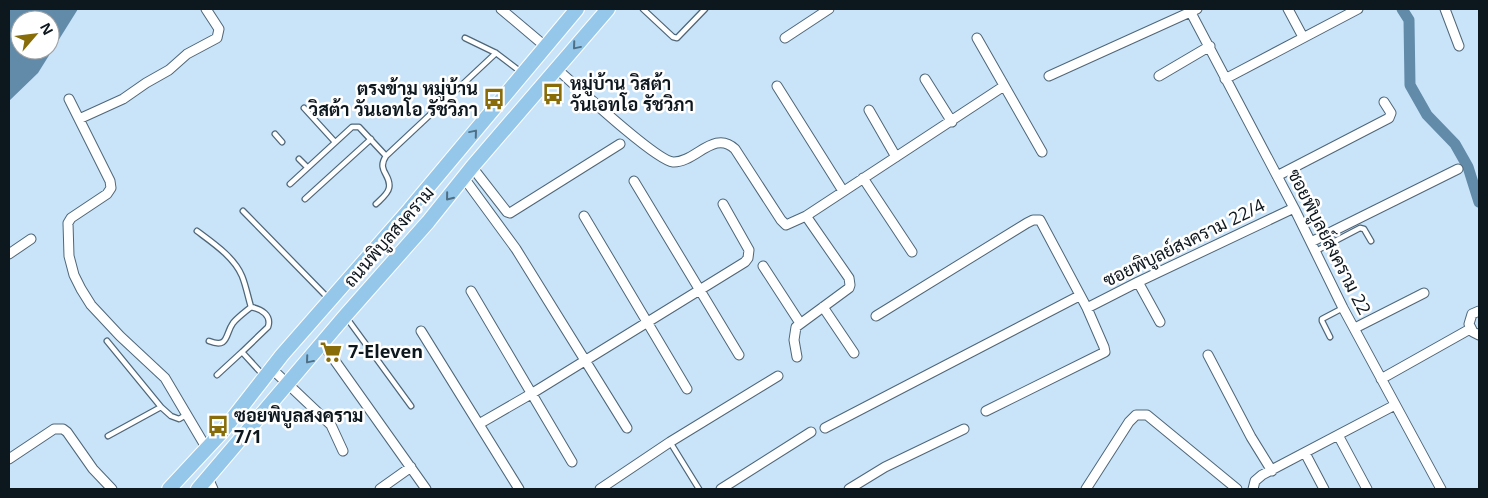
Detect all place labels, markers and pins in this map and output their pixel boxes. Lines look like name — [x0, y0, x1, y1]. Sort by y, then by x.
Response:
place label: หมู่บ้าน วิสต้า วันเอทโอ รัชวิภา — [570, 71, 694, 116]
place label: ตรงข้าม หมู่บ้าน วิสต้า วันเอทโอ รัชวิภา — [308, 76, 478, 121]
bus stop icon: หมู่บ้าน วิสต้า วันเอทโอ รัชวิภา — [540, 81, 566, 107]
bus stop icon: ตรงข้าม หมู่บ้าน วิสต้า วันเอทโอ รัชวิภา — [481, 86, 507, 112]
supermarket icon: 7-Eleven — [318, 339, 344, 365]
place label: 7-Eleven — [348, 339, 423, 363]
place label: ซอยพิบูลสงคราม 7/1 — [234, 403, 363, 448]
bus stop icon: ซอยพิบูลสงคราม 7/1 — [205, 413, 231, 439]

